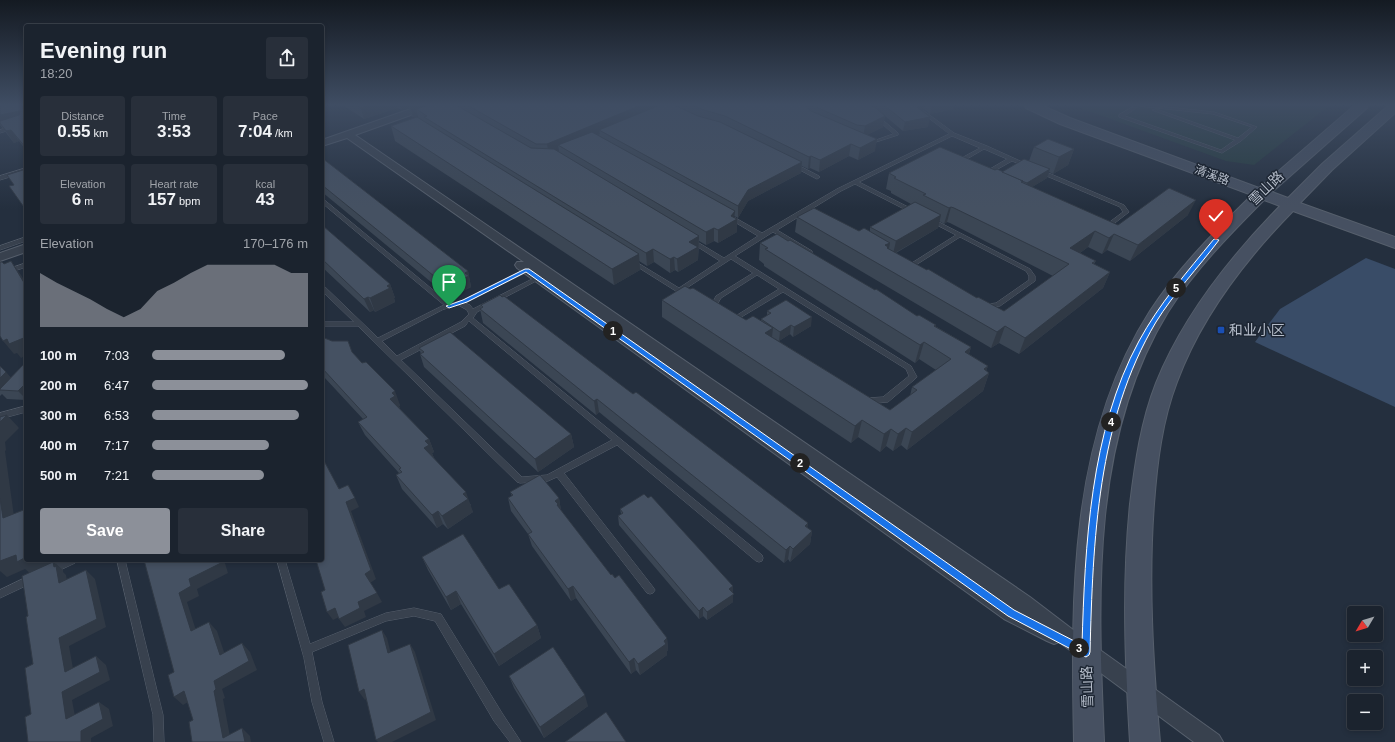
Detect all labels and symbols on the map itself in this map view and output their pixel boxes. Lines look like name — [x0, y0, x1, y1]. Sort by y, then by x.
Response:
street label: 清溪路 — [1193, 162, 1231, 188]
street label: 雪山路 — [1245, 168, 1287, 208]
pin — [1199, 199, 1233, 240]
pin — [432, 265, 466, 306]
pin: 5 — [1166, 278, 1186, 298]
pin: 1 — [603, 321, 623, 341]
place label: 和业小区 — [1229, 322, 1285, 338]
marker: 和业小区 — [1216, 325, 1226, 335]
pin: 4 — [1101, 412, 1121, 432]
pin: 2 — [790, 453, 810, 473]
north arrow — [1347, 606, 1383, 642]
pin: 3 — [1069, 638, 1089, 658]
street label: 雪山路 — [1078, 666, 1096, 708]

